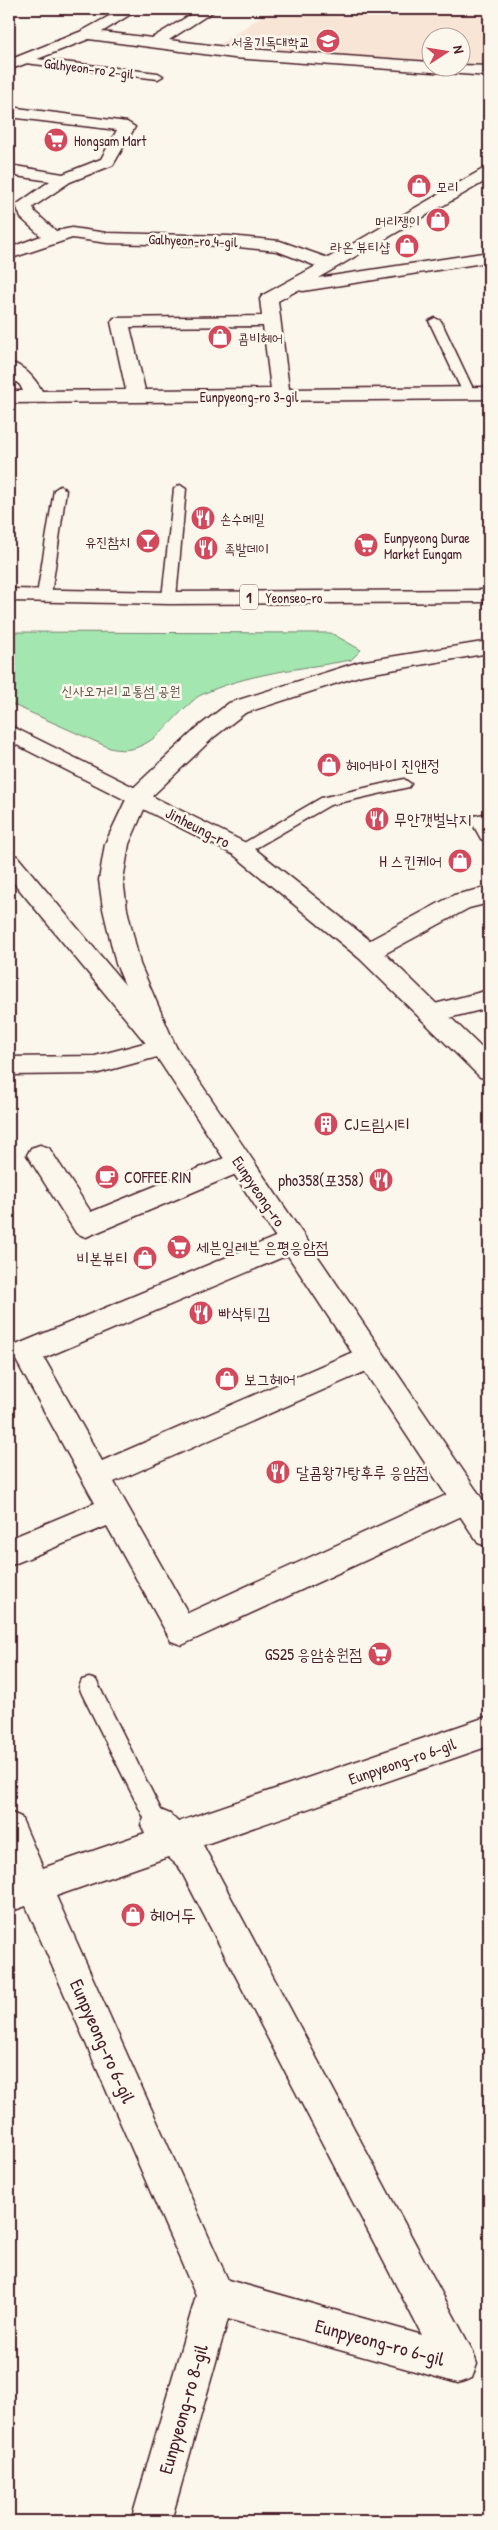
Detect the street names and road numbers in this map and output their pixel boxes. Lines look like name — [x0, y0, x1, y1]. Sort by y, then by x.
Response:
street label: Galhyeon-ro 2-gil — [43, 53, 135, 84]
street label: Galhyeon-ro 4-gil — [148, 229, 238, 252]
street label: Eunpyeong-ro 3-gil — [200, 387, 299, 407]
road number: 1 — [240, 584, 258, 610]
street label: Yeonseo-ro — [265, 588, 323, 607]
street label: Jinheung-ro — [162, 801, 235, 853]
street label: Eunpyeong-ro — [227, 1151, 291, 1231]
street label: Eunpyeong-ro 6-gil — [345, 1732, 459, 1790]
street label: Eunpyeong-ro 6-gil — [64, 1975, 142, 2108]
street label: Eunpyeong-ro 6-gil — [312, 2312, 449, 2372]
street label: Eunpyeong-ro 8-gil — [152, 2340, 214, 2477]

